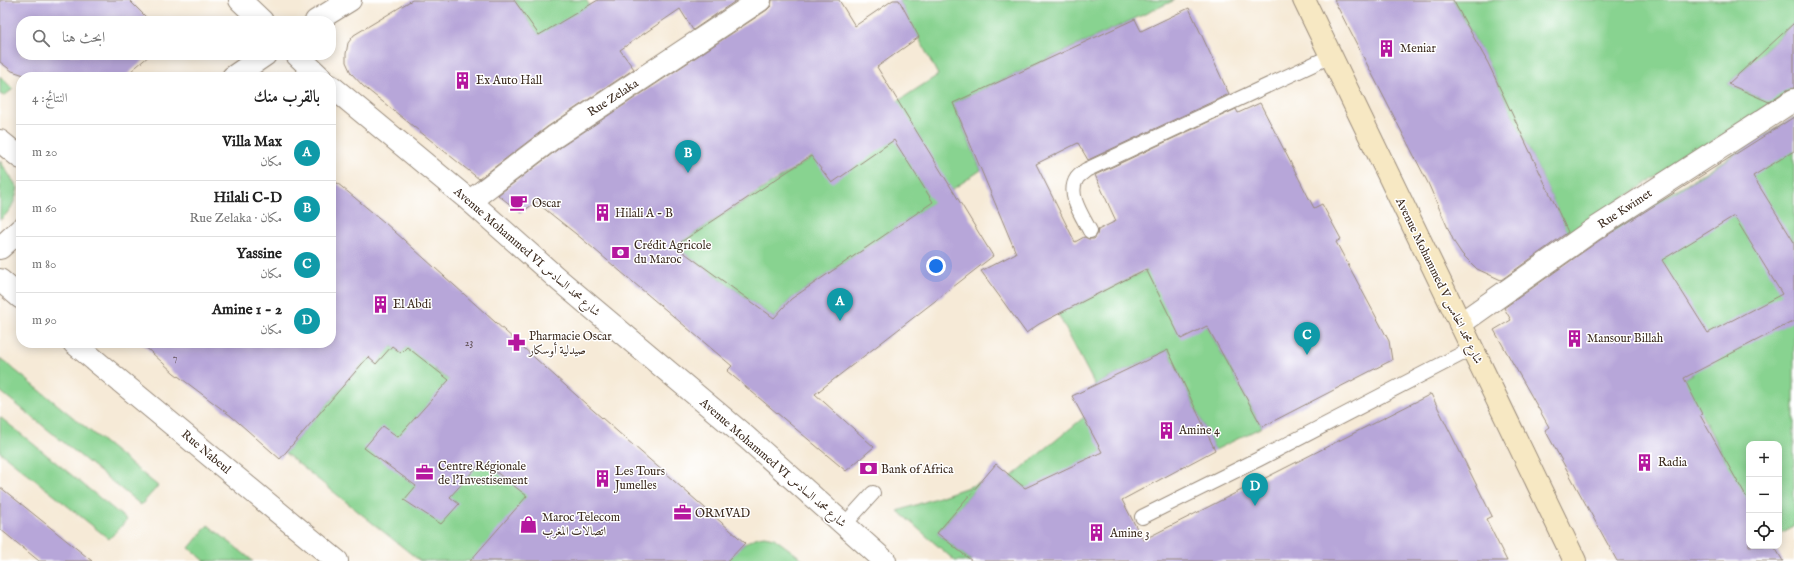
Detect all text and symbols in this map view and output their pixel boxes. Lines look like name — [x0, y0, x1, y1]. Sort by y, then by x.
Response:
search box — [16, 16, 336, 60]
icon: search — [30, 27, 52, 49]
text: ابحث هنا — [62, 28, 105, 47]
building icon: Meniar — [1377, 38, 1397, 58]
place label: Meniar — [1400, 41, 1436, 56]
building icon: Ex Auto Hall — [453, 70, 473, 90]
place label: Ex Auto Hall — [476, 73, 543, 88]
street label: Rue Zelaka — [585, 76, 642, 120]
text: بالقرب منك — [253, 87, 320, 108]
text: النتائج: 4 — [32, 90, 67, 107]
text: Villa Max — [222, 132, 282, 151]
pin: B — [675, 140, 701, 173]
text: 20 m — [32, 144, 57, 161]
text: A — [303, 144, 311, 161]
text: مكان — [260, 154, 282, 171]
street label: Avenue Mohammed VI شارع محمد السادس — [448, 184, 603, 322]
street label: Rue Kwimet — [1595, 186, 1655, 232]
text: Hilali C-D — [213, 188, 282, 207]
cafe icon: Oscar — [509, 193, 529, 213]
street label: Avenue Mohammed V شارع محمد الخامس — [1389, 195, 1486, 368]
place label: Oscar — [532, 196, 561, 211]
text: 60 m — [32, 200, 57, 217]
text: B — [303, 200, 311, 217]
building icon: Hilali A - B — [592, 203, 612, 223]
place label: Hilali A - B — [615, 206, 673, 221]
text: مكان · Rue Zelaka — [189, 210, 282, 227]
place label: Crédit Agricole du Maroc — [634, 238, 712, 267]
bank icon: Crédit Agricole du Maroc — [611, 242, 631, 262]
text: Yassine — [236, 244, 282, 263]
text: 80 m — [32, 256, 56, 273]
text: C — [302, 256, 312, 273]
your location — [926, 256, 946, 276]
text: مكان — [260, 266, 282, 283]
pin: A — [827, 288, 853, 321]
building icon: El Abdi — [370, 294, 390, 314]
place label: El Abdi — [393, 297, 431, 312]
text: Amine 1 - 2 — [212, 300, 282, 319]
text: 90 m — [32, 312, 57, 329]
text: D — [302, 312, 312, 329]
text: مكان — [260, 322, 282, 339]
pin: C — [1294, 322, 1320, 355]
building icon: Mansour Billah — [1564, 328, 1584, 348]
place label: Pharmacie Oscar صيدلية أوسكار — [528, 329, 612, 358]
place label: Mansour Billah — [1587, 331, 1664, 346]
pharmacy icon: Pharmacie Oscar صيدلية أوسكار — [506, 333, 526, 353]
house number: 23 — [465, 337, 473, 350]
house number: 7 — [173, 352, 178, 365]
street label: Avenue Mohammed VI شارع محمد السادس — [694, 395, 849, 533]
building icon: Amine 4 — [1156, 420, 1176, 440]
place label: Amine 4 — [1178, 423, 1220, 438]
street label: Rue Nabeul — [178, 427, 234, 478]
map controls — [1746, 441, 1782, 549]
button: + — [1746, 441, 1782, 477]
building icon: Radia — [1635, 452, 1655, 472]
place label: Radia — [1658, 455, 1688, 470]
place label: Centre Régionale de l'Investisement — [438, 459, 528, 488]
bank icon: Bank of Africa — [858, 459, 878, 479]
place label: Bank of Africa — [881, 462, 954, 477]
office icon: Centre Régionale de l'Investisement — [415, 463, 435, 483]
place label: Les Tours Jumelles — [613, 464, 665, 494]
building icon: Les Tours Jumelles — [592, 468, 612, 488]
pin: D — [1242, 473, 1268, 506]
button: − — [1746, 477, 1782, 513]
office icon: ORMVAD — [672, 503, 692, 523]
place label: ORMVAD — [695, 506, 751, 521]
place label: Maroc Telecom اتصالات المغرب — [542, 510, 620, 539]
button: locate — [1746, 513, 1782, 549]
shop icon: Maroc Telecom اتصالات المغرب — [519, 514, 539, 534]
building icon: Amine 3 — [1087, 523, 1107, 543]
place label: Amine 3 — [1109, 526, 1150, 541]

